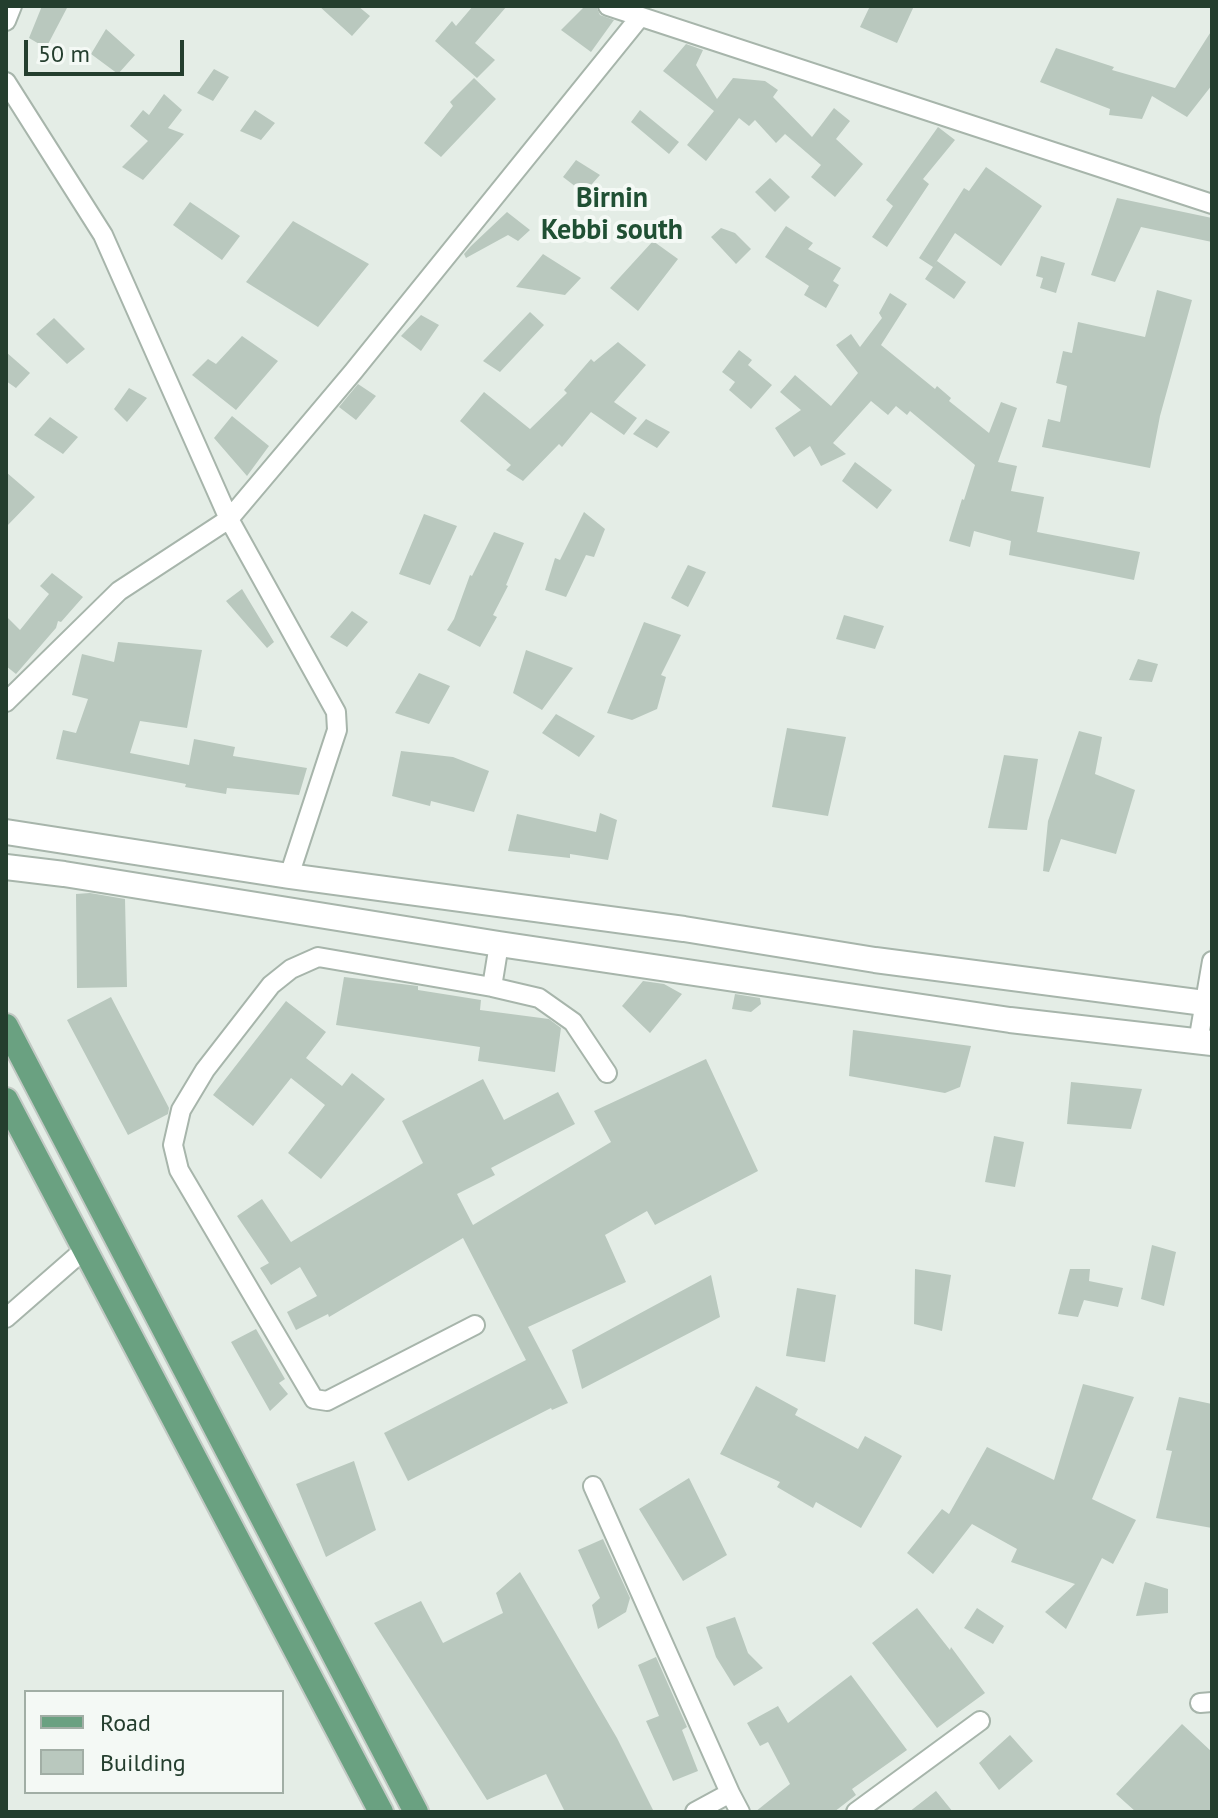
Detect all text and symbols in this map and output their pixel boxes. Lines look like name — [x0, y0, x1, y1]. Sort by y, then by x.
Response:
scale bar — [28, 24, 188, 74]
text: 50 m — [38, 38, 90, 69]
district label: Birnin Kebbi south — [541, 182, 683, 248]
legend — [24, 1690, 284, 1794]
text: Road — [100, 1707, 151, 1738]
text: Building — [100, 1747, 186, 1778]

